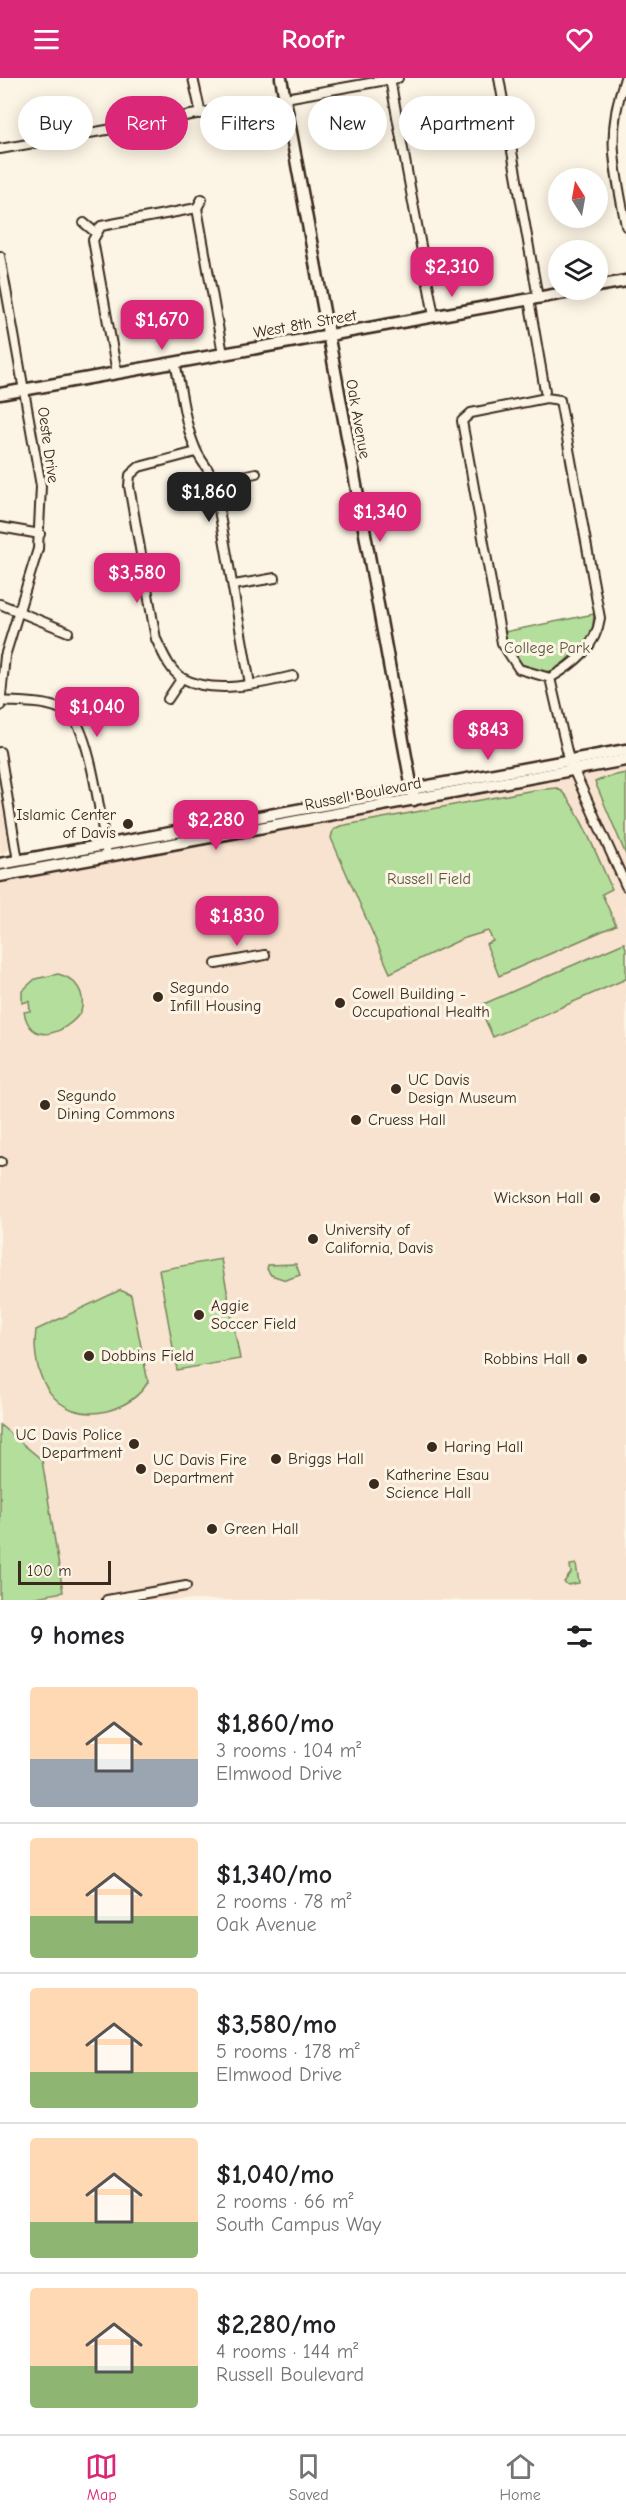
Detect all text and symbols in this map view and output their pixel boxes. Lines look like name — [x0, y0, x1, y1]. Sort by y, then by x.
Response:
icon: menu — [30, 23, 63, 56]
icon: heart — [563, 23, 596, 56]
text: Roofr — [281, 24, 345, 55]
chip: Buy — [18, 96, 93, 150]
chip: Rent — [105, 96, 188, 150]
chip: Filters — [200, 96, 296, 150]
chip: New — [308, 96, 387, 150]
chip: Apartment — [399, 96, 535, 150]
north arrow — [548, 168, 608, 228]
map controls — [548, 168, 608, 300]
button: layers — [548, 240, 608, 300]
pin: $2,310 — [403, 247, 501, 298]
text: $2,310 — [425, 255, 479, 278]
pin: $1,670 — [113, 300, 211, 351]
street label: West 8th Street — [252, 306, 358, 342]
text: $1,670 — [135, 308, 189, 331]
street label: Oak Avenue — [342, 378, 374, 460]
street label: Oeste Drive — [34, 406, 62, 484]
pin: $1,860 — [160, 472, 258, 523]
text: $1,860 — [181, 480, 237, 503]
pin: $1,340 — [331, 492, 429, 543]
text: $1,340 — [353, 500, 407, 523]
pin: $3,580 — [88, 553, 186, 604]
text: $3,580 — [108, 561, 166, 584]
park label: College Park — [504, 639, 590, 657]
pin: $1,040 — [48, 687, 146, 738]
text: $1,040 — [69, 695, 125, 718]
pin: $843 — [452, 710, 524, 761]
text: $843 — [467, 718, 509, 741]
street label: Russell Boulevard — [303, 774, 423, 814]
pin: $2,280 — [167, 800, 265, 851]
place label: Islamic Center of Davis — [16, 806, 117, 842]
text: $2,280 — [187, 808, 245, 831]
marker: Islamic Center of Davis — [121, 817, 135, 831]
park label: Russell Field — [387, 870, 471, 888]
pin: $1,830 — [188, 896, 286, 947]
text: $1,830 — [209, 904, 265, 927]
place label: Segundo Infill Housing — [170, 979, 261, 1015]
place label: Cowell Building - Occupational Health — [352, 985, 490, 1021]
marker: Segundo Infill Housing — [151, 990, 165, 1004]
marker: Cowell Building - Occupational Health — [333, 996, 347, 1010]
place label: UC Davis Design Museum — [408, 1071, 517, 1107]
marker: UC Davis Design Museum — [389, 1082, 403, 1096]
place label: Segundo Dining Commons — [57, 1087, 175, 1123]
marker: Segundo Dining Commons — [38, 1098, 52, 1112]
place label: Cruess Hall — [368, 1111, 446, 1129]
marker: Cruess Hall — [349, 1113, 363, 1127]
place label: Wickson Hall — [494, 1189, 583, 1207]
marker: Wickson Hall — [588, 1191, 602, 1205]
place label: University of California, Davis — [325, 1221, 434, 1257]
marker: University of California, Davis — [306, 1232, 320, 1246]
place label: Aggie Soccer Field — [211, 1297, 296, 1333]
marker: Aggie Soccer Field — [192, 1308, 206, 1322]
place label: Dobbins Field — [101, 1347, 194, 1365]
marker: Dobbins Field — [82, 1349, 96, 1363]
place label: Robbins Hall — [484, 1350, 570, 1368]
marker: Robbins Hall — [575, 1352, 589, 1366]
place label: UC Davis Police Department — [16, 1426, 122, 1462]
marker: UC Davis Police Department — [127, 1437, 141, 1451]
place label: Haring Hall — [444, 1438, 523, 1456]
marker: Haring Hall — [425, 1440, 439, 1454]
place label: Briggs Hall — [288, 1450, 364, 1468]
place label: UC Davis Fire Department — [153, 1451, 247, 1487]
marker: Briggs Hall — [269, 1452, 283, 1466]
marker: UC Davis Fire Department — [134, 1462, 148, 1476]
place label: Katherine Esau Science Hall — [386, 1466, 489, 1502]
marker: Katherine Esau Science Hall — [367, 1477, 381, 1491]
place label: Green Hall — [224, 1520, 299, 1538]
marker: Green Hall — [205, 1522, 219, 1536]
scale bar — [18, 1558, 111, 1586]
text: 100 m — [27, 1562, 71, 1580]
icon: filters — [563, 1620, 596, 1653]
text: 9 homes — [30, 1621, 125, 1651]
text: $1,860/mo — [216, 1709, 334, 1739]
icon: home — [78, 1711, 150, 1783]
text: 3 rooms · 104 m² — [216, 1739, 361, 1762]
text: Elmwood Drive — [216, 1762, 342, 1785]
text: $1,340/mo — [216, 1860, 332, 1890]
icon: home — [78, 1862, 150, 1934]
text: 2 rooms · 78 m² — [216, 1890, 352, 1913]
text: Oak Avenue — [216, 1913, 316, 1936]
text: $3,580/mo — [216, 2010, 337, 2040]
icon: home — [78, 2012, 150, 2084]
text: 5 rooms · 178 m² — [216, 2040, 360, 2063]
text: Elmwood Drive — [216, 2063, 342, 2086]
text: $1,040/mo — [216, 2160, 334, 2190]
icon: home — [78, 2162, 150, 2234]
text: 2 rooms · 66 m² — [216, 2190, 354, 2213]
text: South Campus Way — [216, 2213, 381, 2236]
text: $2,280/mo — [216, 2310, 336, 2340]
icon: home — [78, 2312, 150, 2384]
text: 4 rooms · 144 m² — [216, 2340, 358, 2363]
text: Russell Boulevard — [216, 2363, 364, 2386]
tab: Map — [85, 2450, 118, 2504]
tab: Saved — [289, 2450, 329, 2504]
tab: Home — [499, 2450, 541, 2504]

